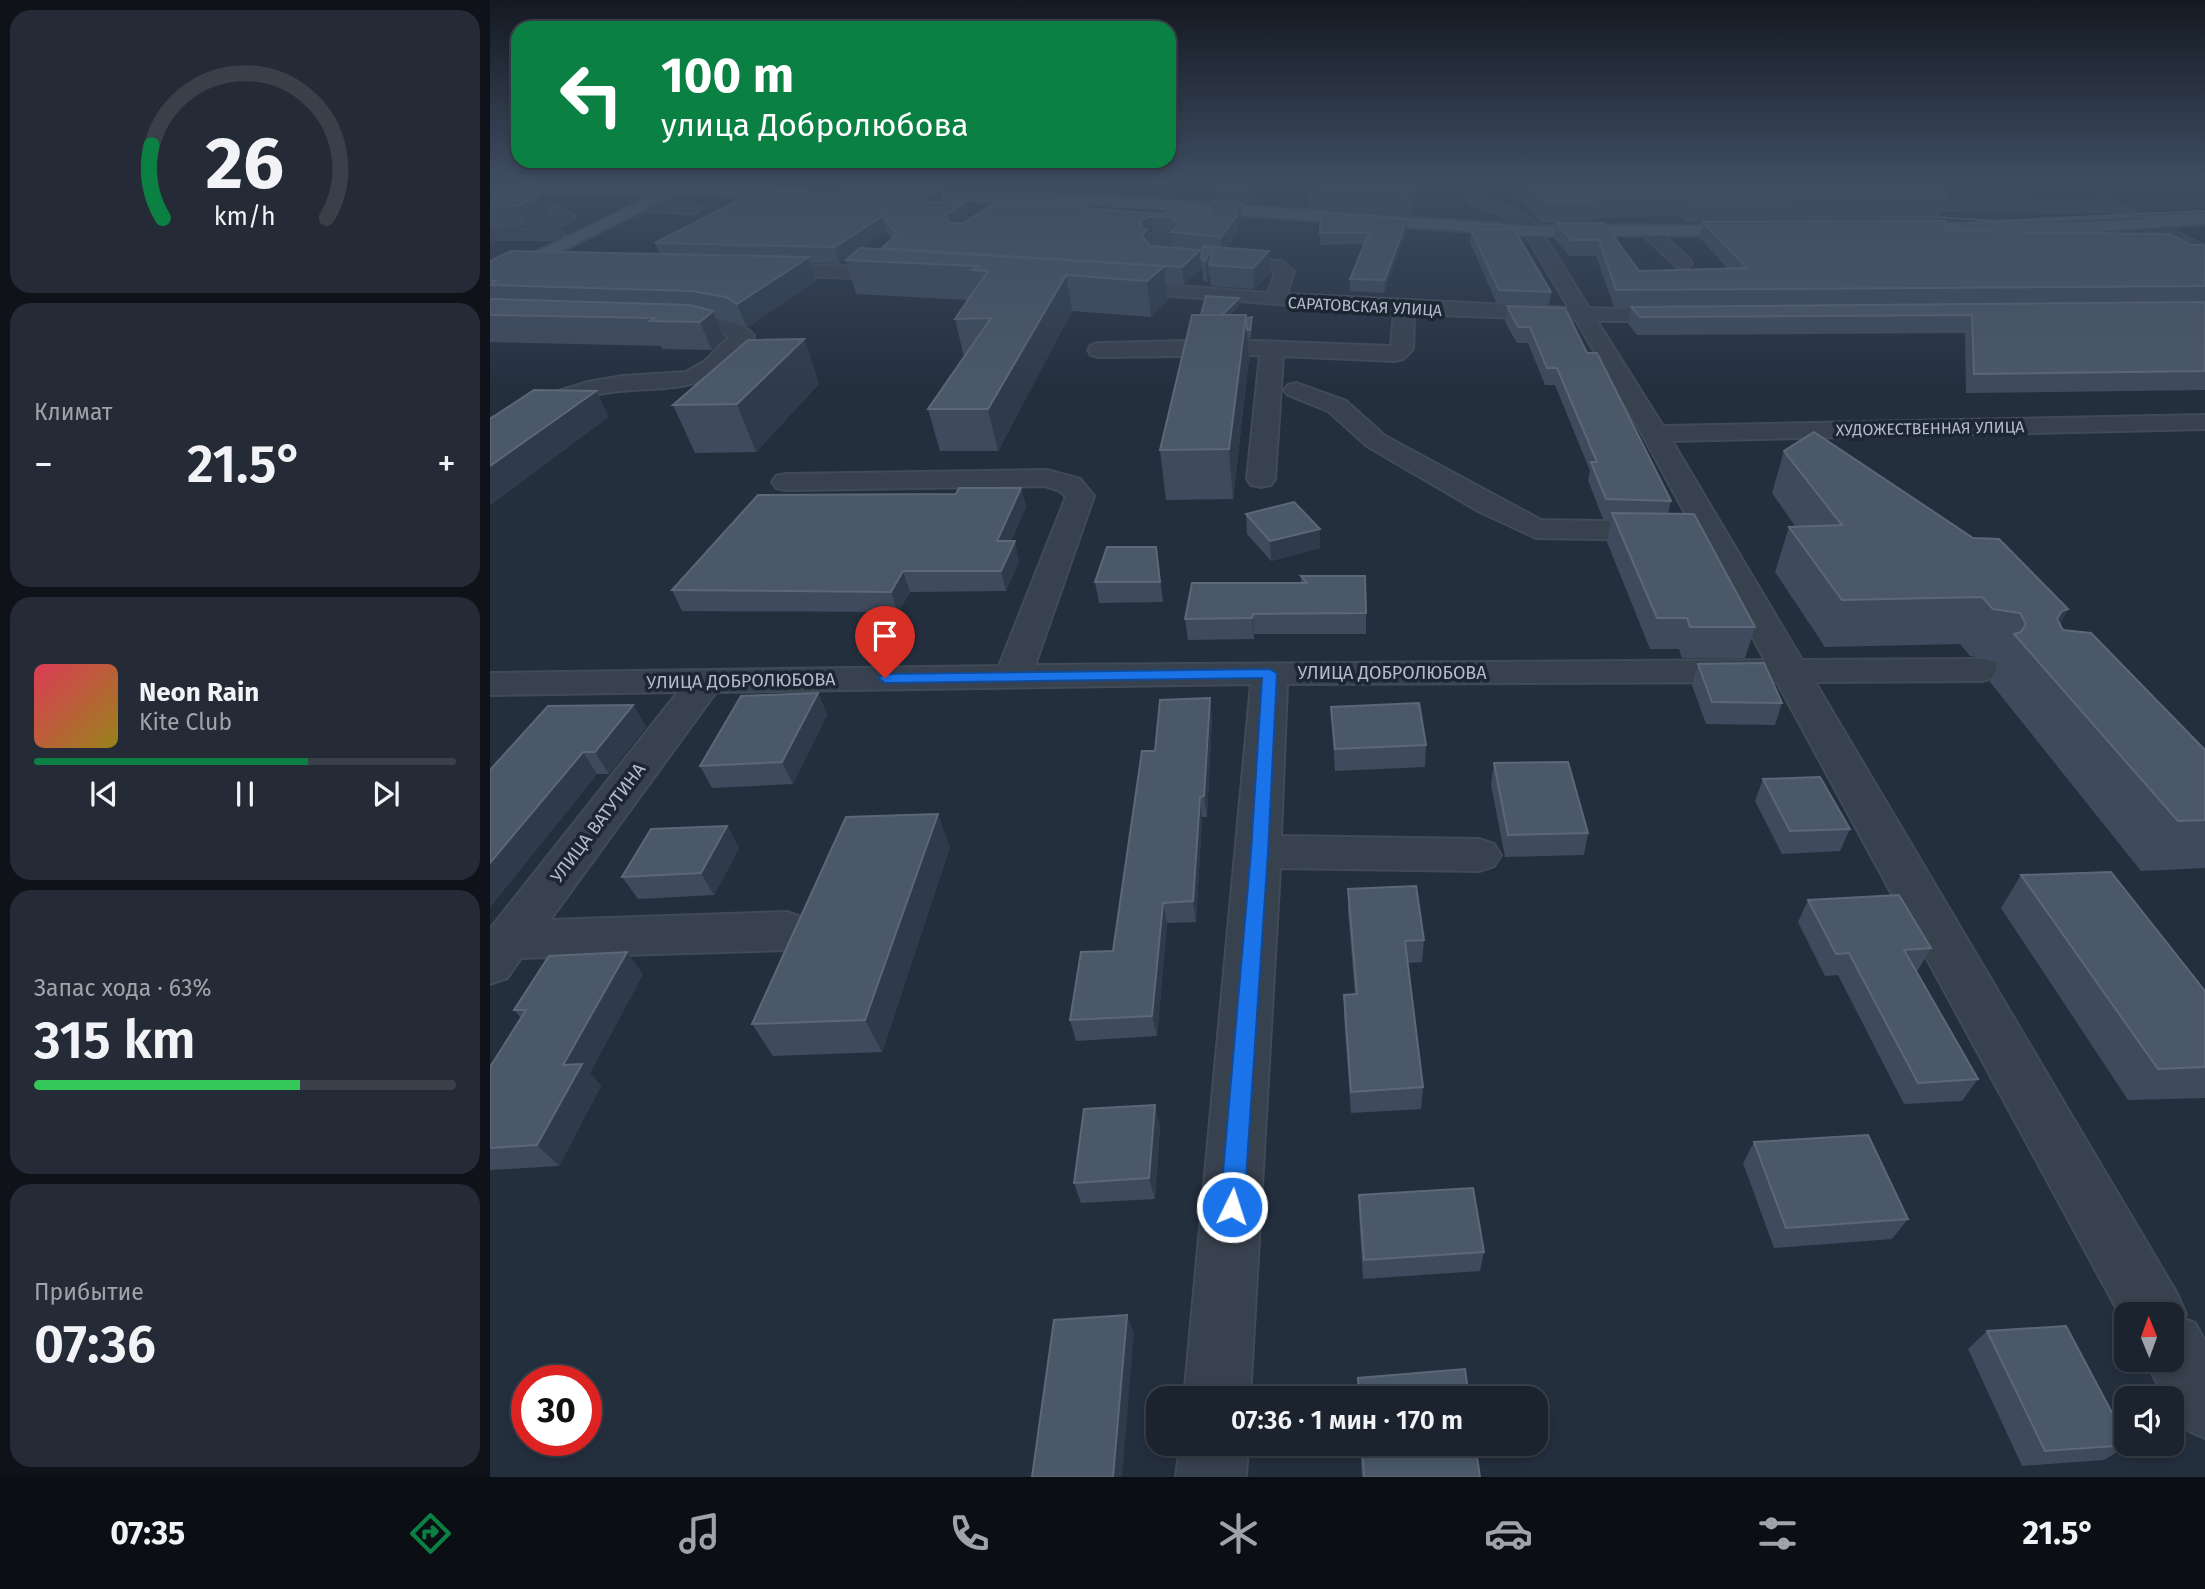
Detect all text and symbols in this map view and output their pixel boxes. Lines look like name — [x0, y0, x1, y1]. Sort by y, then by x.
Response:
text: 100 m — [661, 46, 794, 105]
icon: left — [546, 49, 637, 140]
text: улица Добролюбова — [661, 106, 969, 144]
text: 26 — [206, 120, 284, 207]
text: km/h — [214, 202, 276, 232]
street label: САРАТОВСКАЯ УЛИЦА — [1287, 293, 1443, 320]
text: Климат — [34, 398, 112, 426]
street label: ХУДОЖЕСТВЕННАЯ УЛИЦА — [1835, 417, 2025, 440]
text: 21.5° — [187, 433, 303, 496]
text: − — [34, 441, 53, 487]
text: + — [437, 441, 456, 487]
pin — [855, 606, 915, 678]
icon: arrive — [866, 617, 904, 655]
street label: УЛИЦА ДОБРОЛЮБОВА — [1297, 662, 1487, 684]
street label: УЛИЦА ДОБРОЛЮБОВА — [646, 668, 836, 694]
text: Neon Rain — [139, 677, 259, 708]
text: Kite Club — [139, 708, 232, 736]
street label: УЛИЦА ВАТУТИНА — [546, 758, 651, 887]
icon: previous — [85, 775, 123, 813]
icon: pause — [226, 775, 264, 813]
icon: next — [367, 775, 405, 813]
text: Запас хода · 63% — [34, 974, 211, 1002]
text: 315 km — [34, 1009, 196, 1072]
position arrow — [1195, 1170, 1269, 1244]
text: Прибытие — [34, 1278, 144, 1306]
north arrow — [2114, 1302, 2184, 1372]
map controls — [2114, 1302, 2184, 1456]
text: 07:36 — [34, 1313, 156, 1376]
speed limit sign: 30 — [511, 1365, 602, 1456]
button: sound — [2114, 1386, 2184, 1456]
text: 07:36 · 1 мин · 170 m — [1231, 1405, 1463, 1436]
icon: directions — [406, 1509, 455, 1558]
icon: music — [675, 1509, 724, 1558]
icon: phone — [945, 1509, 994, 1558]
icon: climate — [1214, 1509, 1263, 1558]
icon: car — [1484, 1509, 1533, 1558]
icon: filters — [1753, 1509, 1802, 1558]
text: 07:35 — [110, 1514, 185, 1552]
text: 21.5° — [2023, 1514, 2095, 1552]

